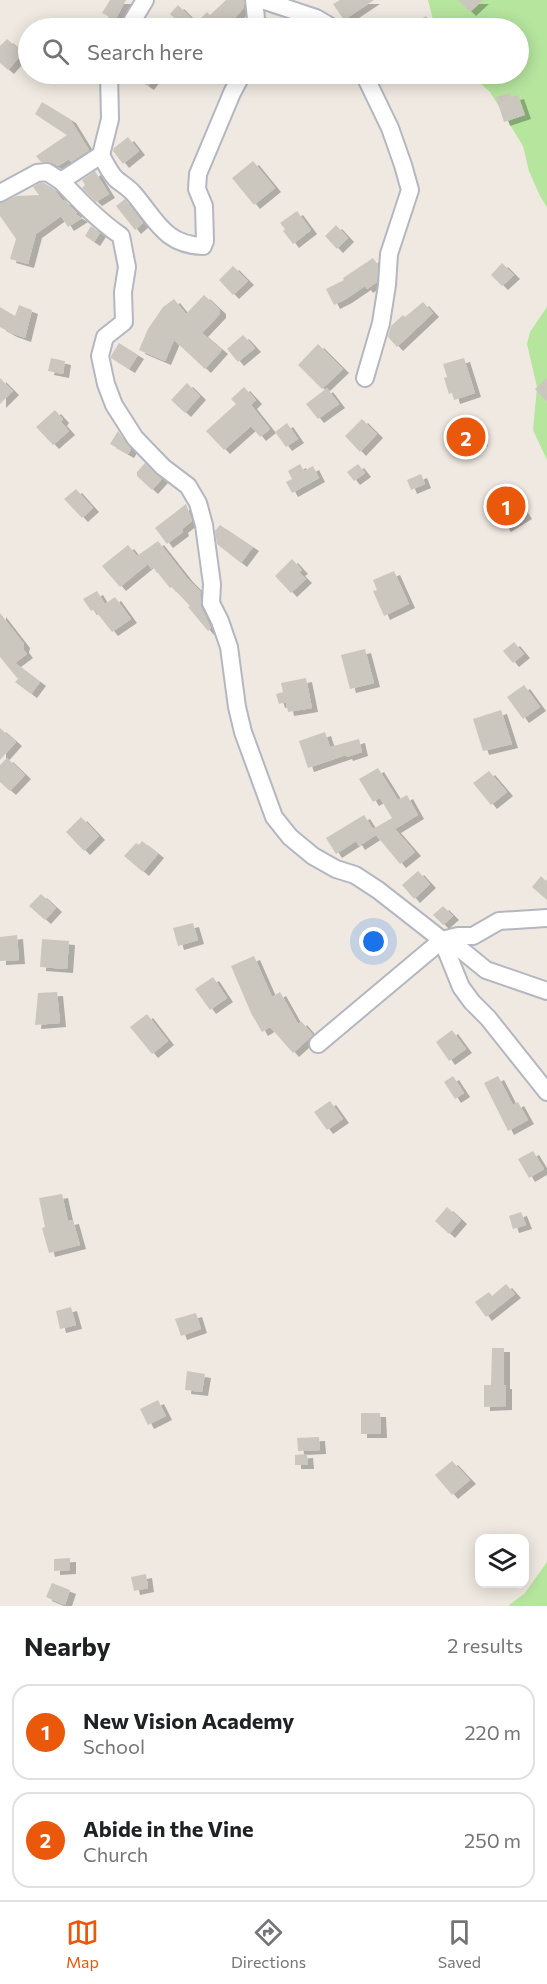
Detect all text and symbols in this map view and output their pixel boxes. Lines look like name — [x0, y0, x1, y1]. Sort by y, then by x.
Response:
search box — [18, 18, 529, 84]
icon: search — [39, 35, 72, 68]
text: Search here — [87, 38, 203, 65]
pin: 2 — [446, 414, 486, 460]
pin: 1 — [486, 484, 526, 528]
your location — [359, 927, 388, 956]
map controls — [475, 1534, 529, 1588]
button: layers — [475, 1534, 529, 1588]
text: Nearby — [24, 1630, 111, 1661]
text: 2 results — [447, 1633, 523, 1657]
text: New Vision Academy — [83, 1707, 294, 1734]
text: 1 — [41, 1720, 50, 1744]
text: 220 m — [465, 1720, 521, 1744]
text: School — [83, 1734, 145, 1758]
text: Abide in the Vine — [83, 1815, 254, 1842]
text: 2 — [40, 1828, 51, 1852]
text: 250 m — [464, 1828, 521, 1852]
text: Church — [83, 1842, 148, 1866]
tab: Map — [66, 1916, 99, 1971]
tab: Directions — [231, 1916, 306, 1971]
tab: Saved — [438, 1916, 481, 1971]

